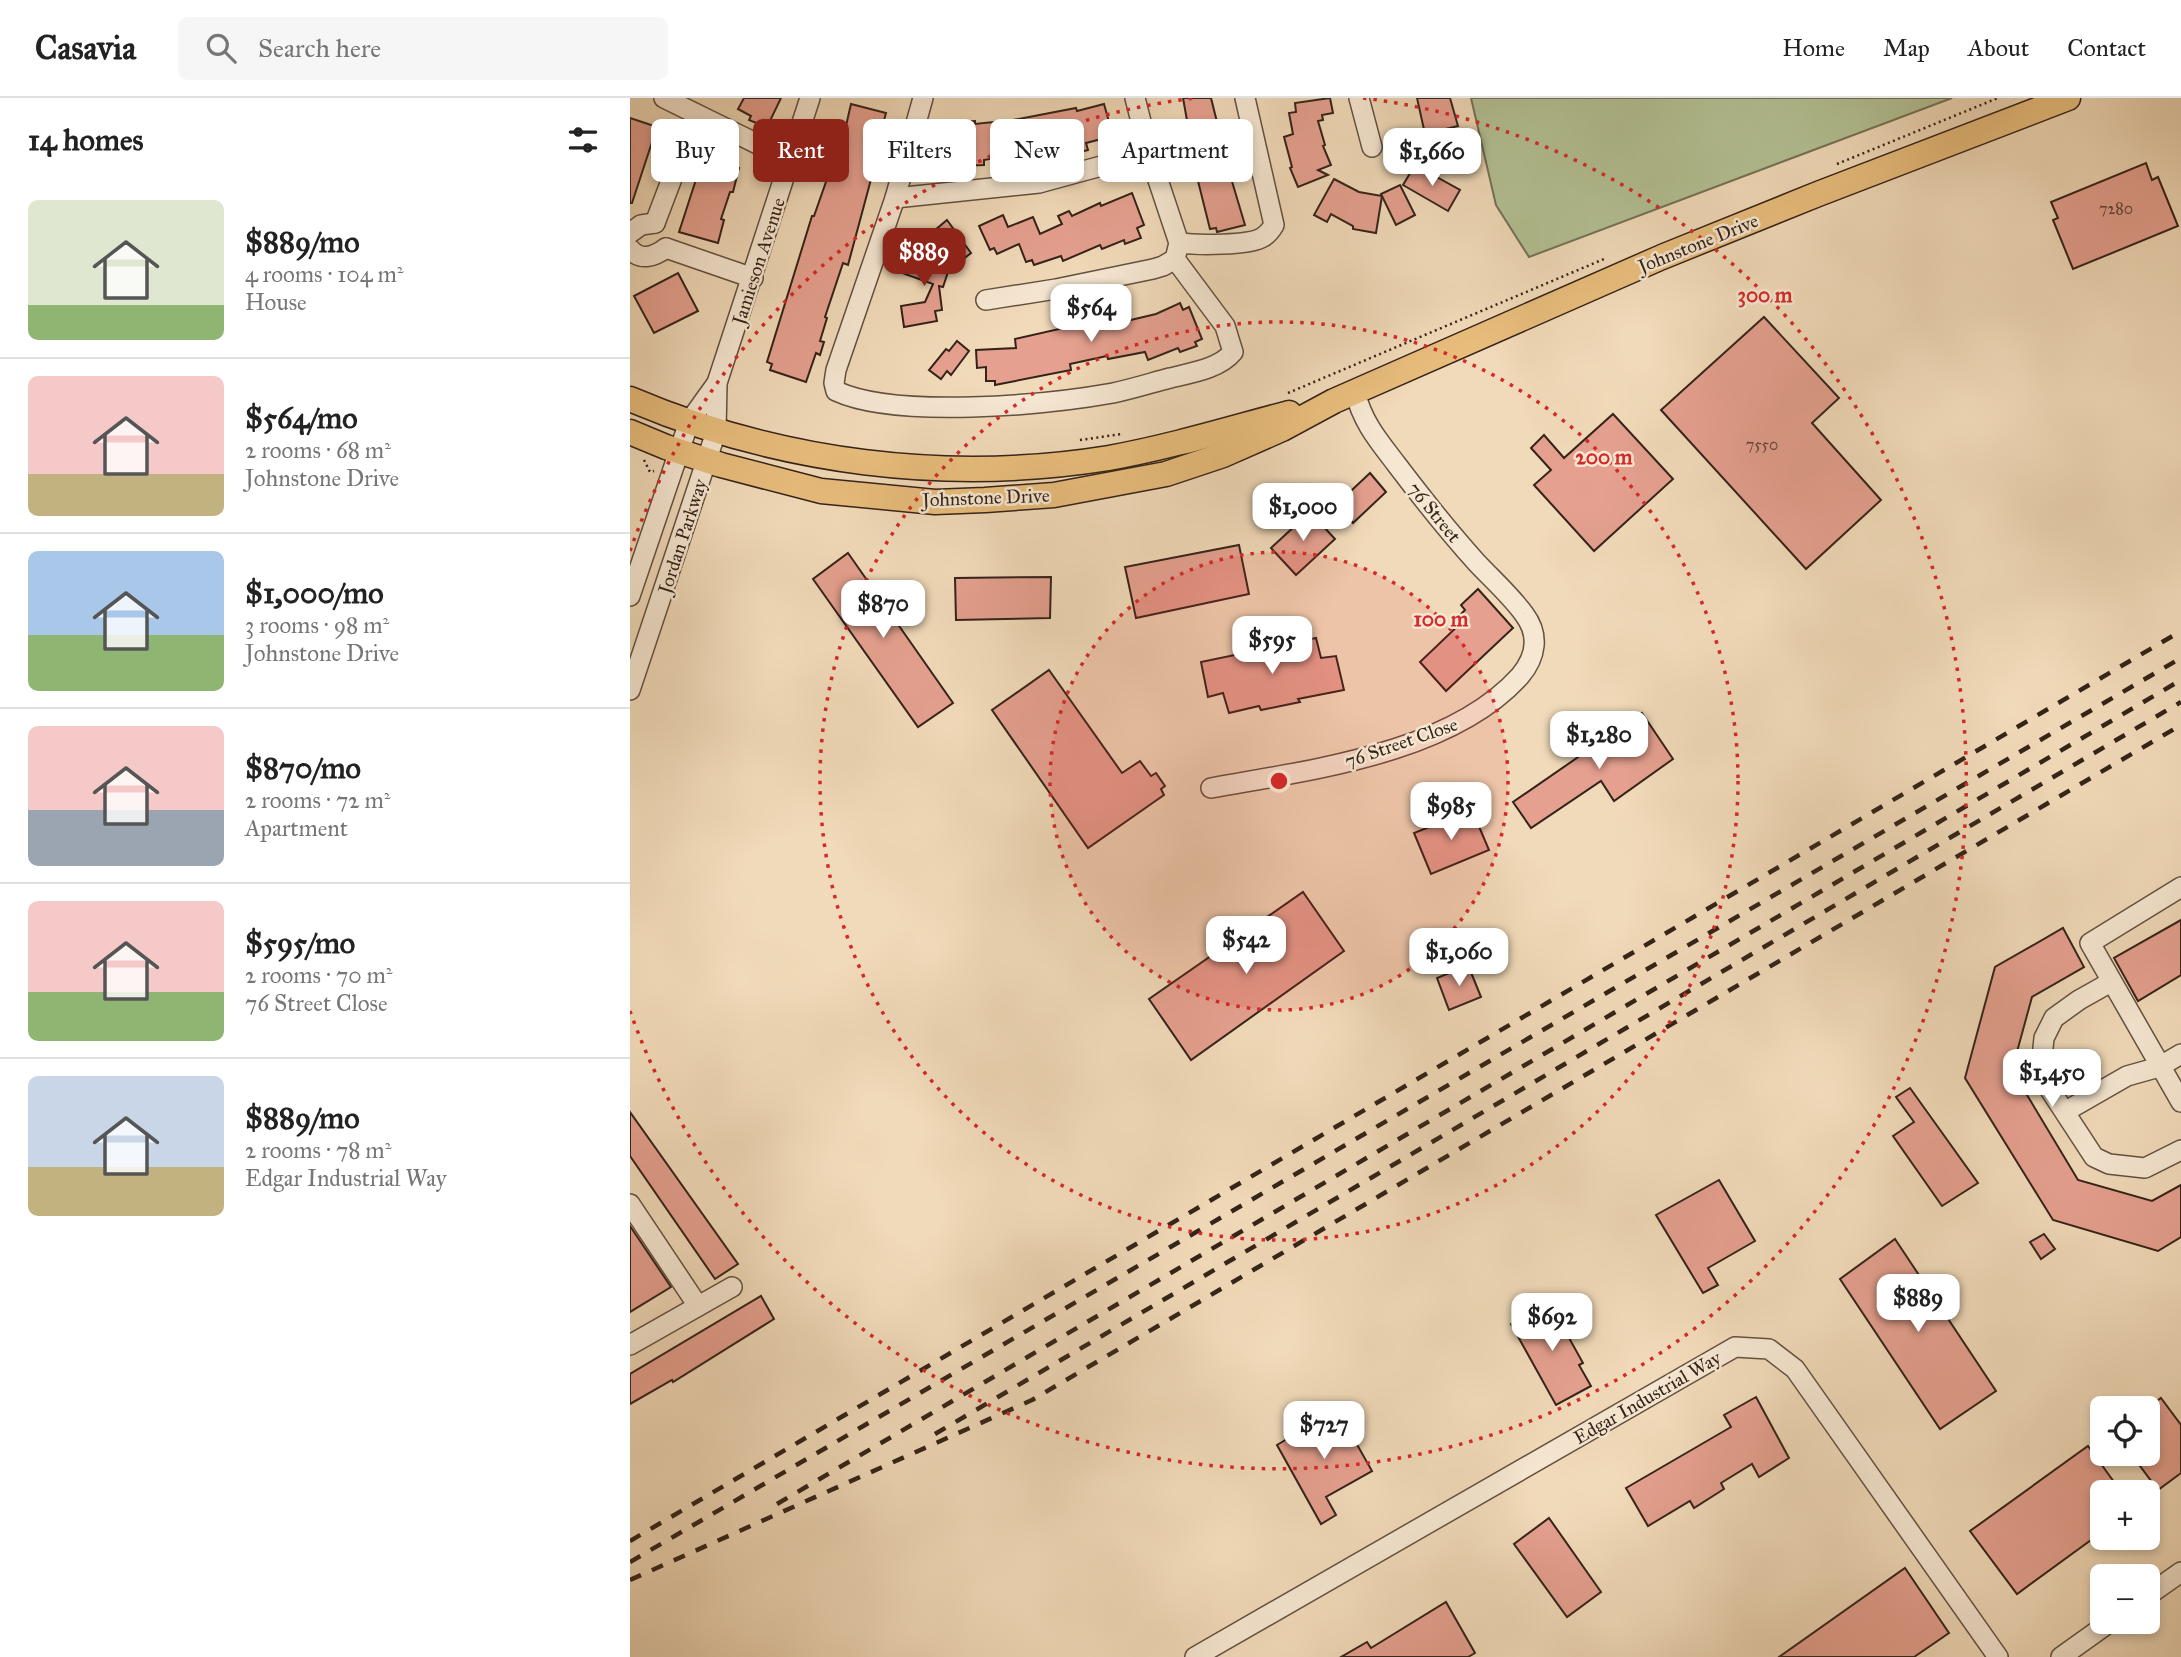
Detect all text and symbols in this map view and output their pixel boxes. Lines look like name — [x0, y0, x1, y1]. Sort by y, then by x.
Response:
search box — [178, 17, 668, 80]
text: Casavia — [35, 28, 136, 68]
icon: search — [202, 29, 240, 67]
text: Search here — [258, 32, 381, 64]
text: Home — [1782, 33, 1845, 63]
text: Map — [1883, 33, 1930, 63]
text: About — [1968, 33, 2029, 63]
text: Contact — [2067, 33, 2146, 63]
chip: Buy — [651, 119, 739, 182]
chip: Rent — [753, 119, 849, 182]
chip: Filters — [863, 119, 976, 182]
chip: New — [990, 119, 1084, 182]
chip: Apartment — [1098, 119, 1253, 182]
icon: filters — [564, 121, 602, 159]
text: 14 homes — [28, 122, 143, 158]
pin: $1,660 — [1375, 129, 1489, 188]
text: $1,660 — [1399, 137, 1465, 165]
street label: Jamieson Avenue — [726, 195, 791, 330]
house number: 7280 — [2099, 199, 2133, 218]
street label: Johnstone Drive — [1633, 209, 1762, 280]
text: $889/mo — [245, 224, 360, 260]
icon: home — [84, 228, 168, 312]
pin: $889 — [883, 228, 965, 288]
text: $889 — [899, 237, 949, 265]
text: 4 rooms · 104 m² — [245, 260, 404, 288]
text: 300 m — [1737, 282, 1793, 308]
pin: $564 — [1050, 285, 1132, 344]
text: House — [245, 288, 307, 316]
text: $564 — [1066, 293, 1116, 321]
text: $564/mo — [245, 400, 358, 436]
icon: home — [84, 404, 168, 488]
house number: 7550 — [1746, 435, 1778, 454]
text: 2 rooms · 68 m² — [245, 436, 391, 464]
text: 200 m — [1576, 444, 1633, 470]
text: Johnstone Drive — [245, 464, 399, 492]
street label: Jordan Parkway — [652, 475, 713, 599]
street label: 76 Street — [1403, 477, 1466, 547]
street label: Johnstone Drive — [920, 484, 1050, 512]
pin: $1,000 — [1246, 484, 1360, 543]
text: $1,000 — [1269, 492, 1338, 520]
text: $1,000/mo — [245, 575, 384, 611]
icon: home — [84, 579, 168, 663]
pin: $870 — [842, 580, 924, 640]
text: $870 — [857, 589, 909, 617]
text: 100 m — [1414, 606, 1469, 632]
text: 3 rooms · 98 m² — [245, 611, 389, 639]
pin: $595 — [1231, 616, 1313, 676]
text: $595 — [1248, 625, 1296, 653]
text: Johnstone Drive — [245, 639, 399, 667]
street label: 76 Street Close — [1342, 712, 1461, 773]
pin: $1,280 — [1542, 712, 1656, 771]
text: $1,280 — [1566, 720, 1632, 748]
text: $870/mo — [245, 750, 361, 786]
icon: home — [84, 754, 168, 838]
centre of rings — [1267, 769, 1291, 793]
pin: $985 — [1410, 782, 1492, 842]
text: 2 rooms · 72 m² — [245, 786, 390, 814]
text: $985 — [1426, 791, 1476, 819]
text: Apartment — [245, 814, 348, 842]
pin: $542 — [1205, 916, 1287, 976]
text: $595/mo — [245, 925, 355, 961]
text: $542 — [1222, 925, 1270, 953]
pin: $1,060 — [1402, 928, 1516, 988]
icon: home — [84, 929, 168, 1013]
text: $1,060 — [1425, 937, 1493, 965]
text: 2 rooms · 70 m² — [245, 961, 393, 989]
text: 76 Street Close — [245, 989, 388, 1017]
pin: $1,450 — [1995, 1049, 2109, 1109]
text: $1,450 — [2019, 1058, 2085, 1086]
text: $889/mo — [245, 1100, 360, 1136]
icon: home — [84, 1104, 168, 1188]
text: 2 rooms · 78 m² — [245, 1136, 391, 1164]
text: Edgar Industrial Way — [245, 1164, 446, 1192]
pin: $889 — [1877, 1274, 1959, 1334]
text: $889 — [1893, 1283, 1943, 1311]
pin: $692 — [1511, 1294, 1593, 1353]
text: $692 — [1527, 1302, 1577, 1330]
street label: Edgar Industrial Way — [1569, 1345, 1726, 1450]
map controls — [2090, 1396, 2160, 1634]
button: locate — [2090, 1396, 2160, 1466]
pin: $727 — [1283, 1402, 1365, 1461]
text: $727 — [1299, 1410, 1349, 1438]
button: + — [2090, 1480, 2160, 1550]
button: − — [2090, 1564, 2160, 1634]

